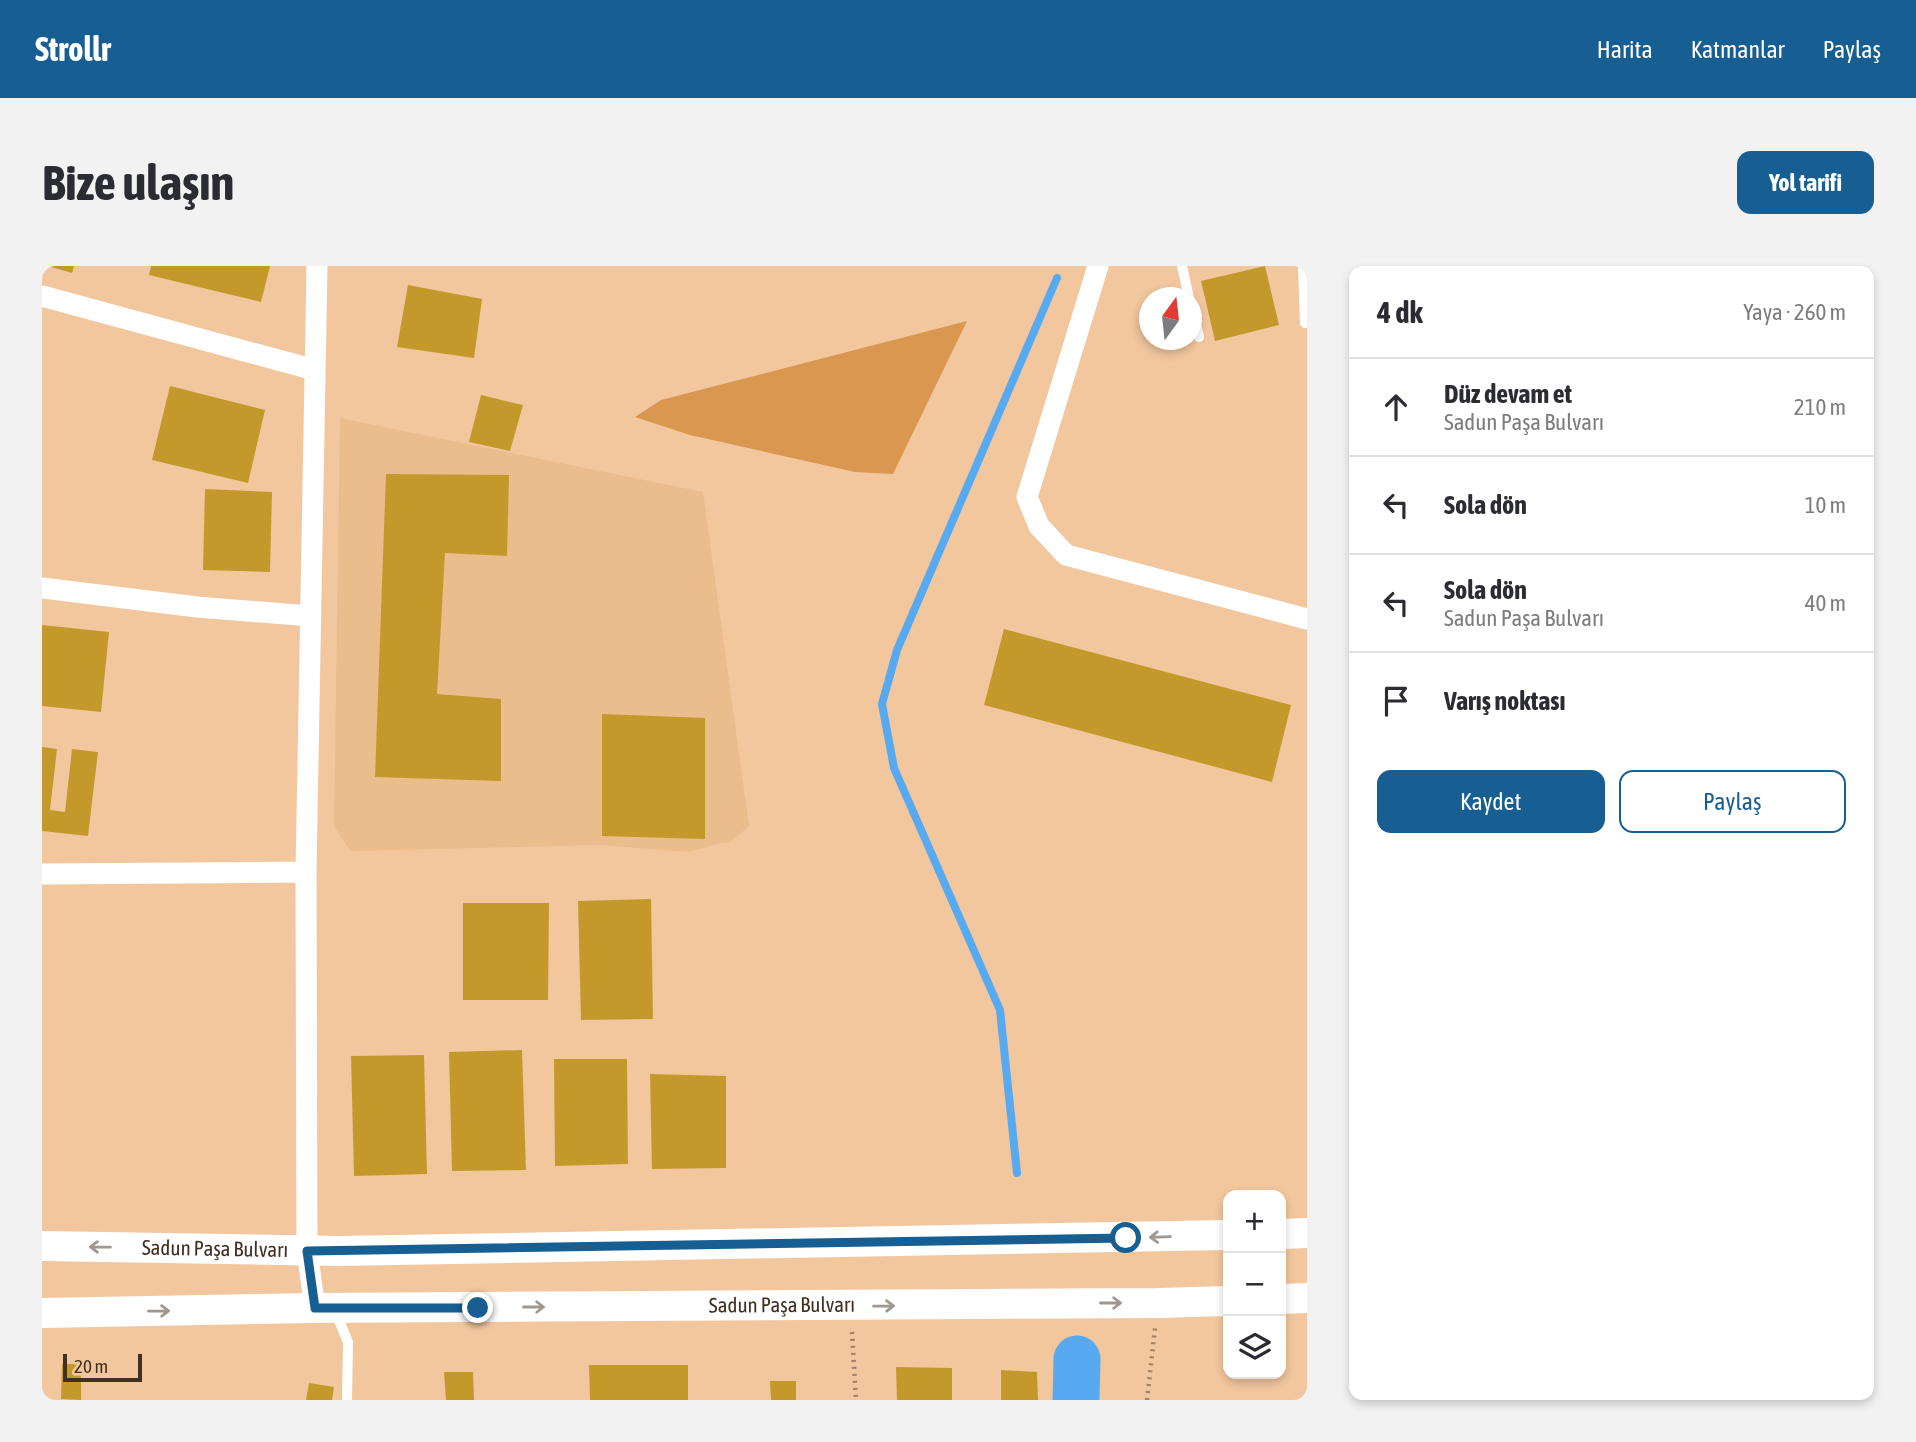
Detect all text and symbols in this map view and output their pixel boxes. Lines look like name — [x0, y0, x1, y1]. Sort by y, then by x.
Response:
text: Strollr — [35, 30, 111, 68]
text: Harita — [1597, 36, 1653, 63]
text: Katmanlar — [1691, 36, 1785, 63]
text: Paylaş — [1823, 36, 1881, 63]
button: Yol tarifi — [1737, 151, 1874, 214]
text: Bize ulaşın — [42, 154, 234, 210]
north arrow — [1139, 287, 1202, 350]
text: 4 dk — [1377, 295, 1423, 329]
text: Yaya · 260 m — [1743, 299, 1846, 325]
text: Düz devam et — [1444, 379, 1572, 409]
icon: ahead — [1377, 388, 1415, 426]
text: 210 m — [1794, 394, 1846, 420]
text: Sadun Paşa Bulvarı — [1444, 409, 1604, 435]
icon: left — [1377, 486, 1415, 524]
text: Sola dön — [1444, 490, 1527, 520]
text: 10 m — [1805, 492, 1846, 518]
text: Sola dön — [1444, 575, 1527, 605]
icon: left — [1377, 584, 1415, 622]
text: 40 m — [1805, 590, 1846, 616]
text: Sadun Paşa Bulvarı — [1444, 605, 1604, 631]
icon: arrive — [1377, 682, 1415, 720]
text: Varış noktası — [1444, 686, 1565, 716]
button: Kaydet — [1377, 770, 1605, 833]
button: Paylaş — [1619, 770, 1846, 833]
map controls — [1223, 1190, 1286, 1379]
button: + — [1223, 1190, 1286, 1253]
route start — [1110, 1222, 1141, 1253]
one-way arrow — [1149, 1230, 1172, 1244]
street label: Sadun Paşa Bulvarı — [142, 1235, 288, 1261]
one-way arrow — [88, 1241, 111, 1254]
button: − — [1223, 1253, 1286, 1316]
route end — [462, 1292, 493, 1323]
street label: Sadun Paşa Bulvarı — [709, 1292, 855, 1317]
one-way arrow — [1099, 1296, 1122, 1310]
one-way arrow — [872, 1299, 895, 1312]
one-way arrow — [522, 1301, 545, 1314]
one-way arrow — [147, 1304, 170, 1318]
button: layers — [1223, 1316, 1286, 1379]
scale bar — [63, 1351, 142, 1383]
text: 20 m — [74, 1355, 108, 1377]

